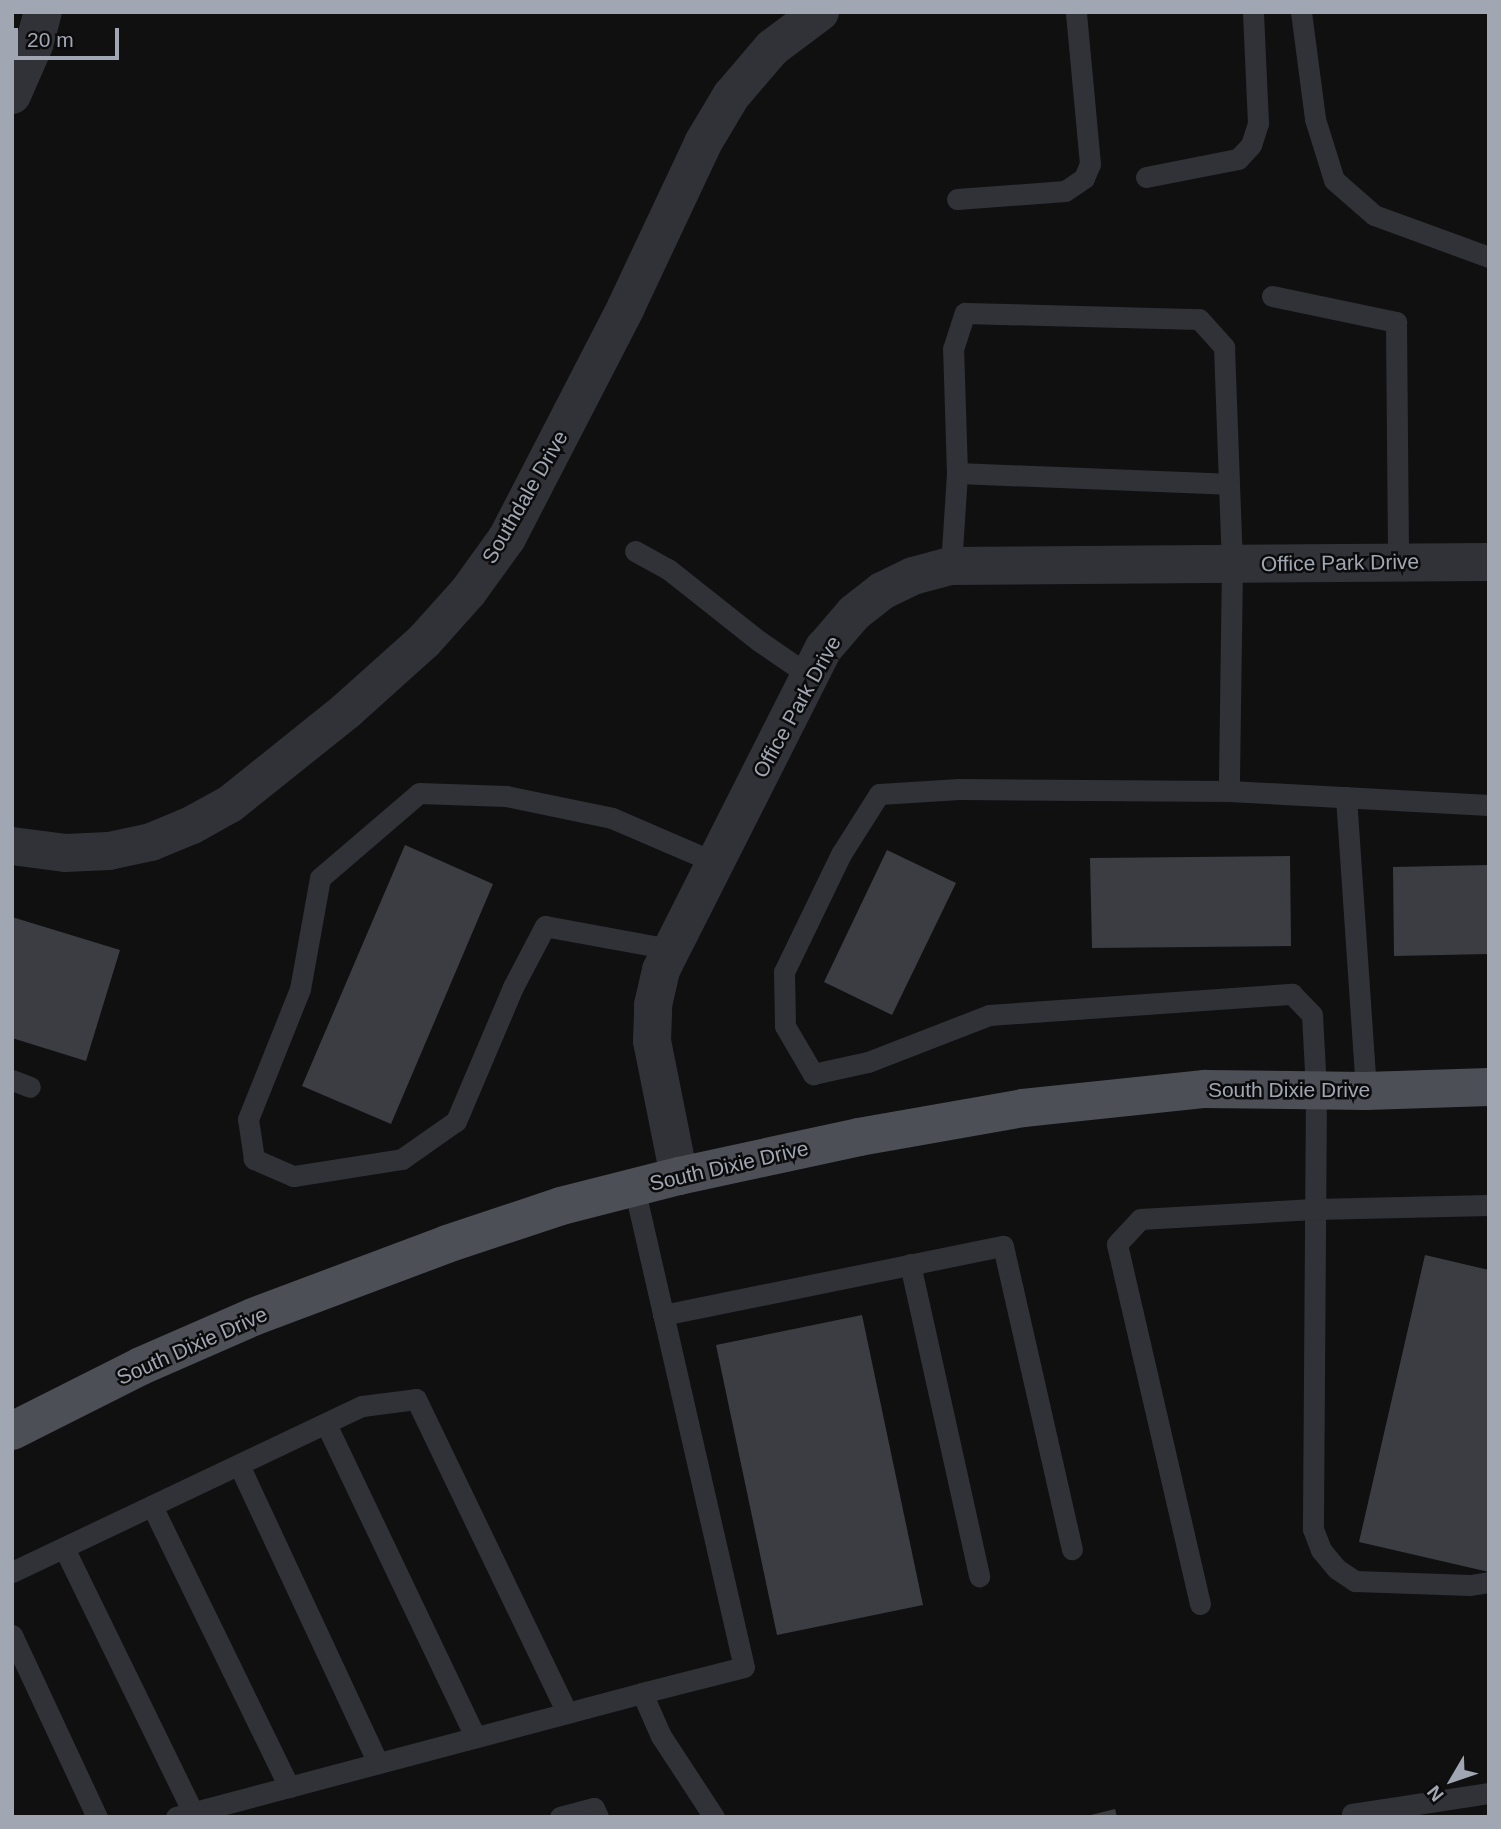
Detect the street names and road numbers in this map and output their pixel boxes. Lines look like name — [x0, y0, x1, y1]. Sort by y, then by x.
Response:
street label: Southdale Drive — [477, 426, 573, 568]
street label: Office Park Drive — [1261, 549, 1419, 577]
street label: Office Park Drive — [748, 632, 846, 782]
street label: South Dixie Drive — [1208, 1077, 1370, 1103]
street label: South Dixie Drive — [647, 1135, 811, 1197]
street label: South Dixie Drive — [113, 1301, 271, 1391]

